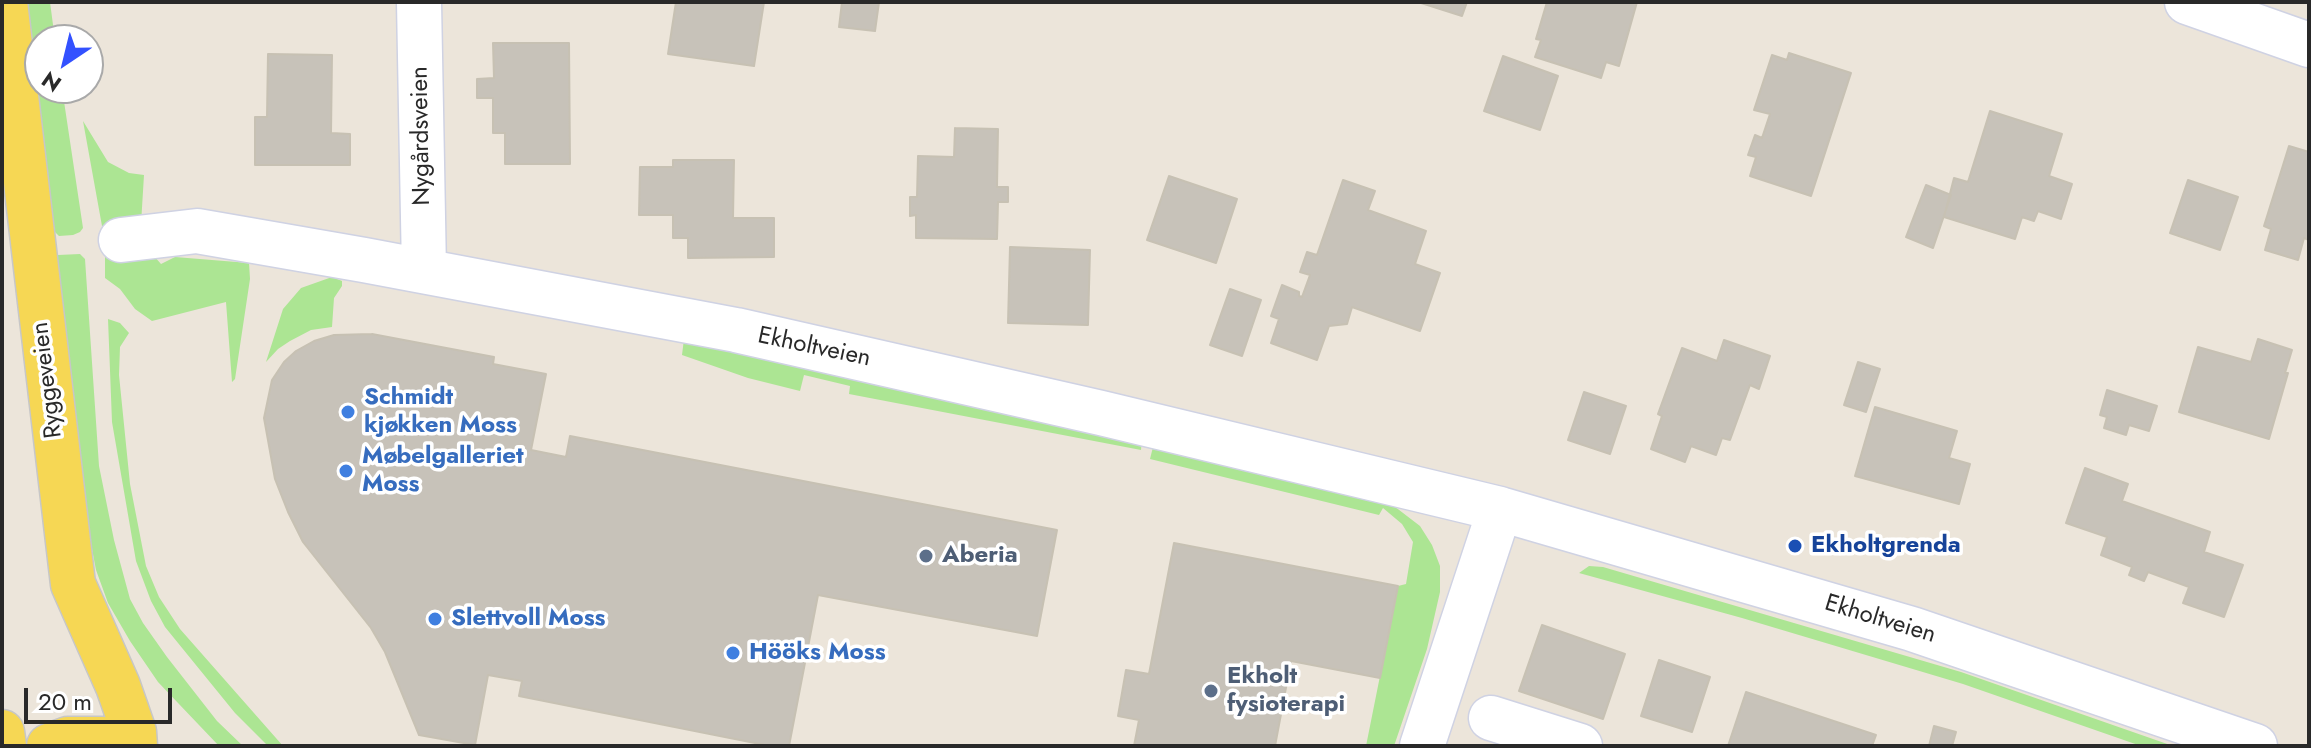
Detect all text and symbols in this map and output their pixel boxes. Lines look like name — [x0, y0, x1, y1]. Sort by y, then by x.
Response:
north arrow — [24, 24, 104, 104]
text: N — [35, 64, 68, 100]
street label: Nygårdsveien — [406, 66, 438, 206]
street label: Ryggeveien — [27, 320, 69, 440]
street label: Ekholtveien — [755, 322, 873, 374]
place label: Schmidt kjøkken Moss — [364, 384, 517, 440]
marker: Schmidt kjøkken Moss — [339, 403, 357, 421]
place label: Møbelgalleriet Moss — [362, 443, 524, 499]
marker: Møbelgalleriet Moss — [337, 462, 355, 480]
place label: Ekholtgrenda — [1811, 532, 1961, 560]
marker: Ekholtgrenda — [1786, 537, 1804, 555]
place label: Aberia — [942, 542, 1018, 570]
marker: Aberia — [917, 547, 935, 565]
street label: Ekholtveien — [1821, 589, 1939, 651]
place label: Slettvoll Moss — [451, 605, 606, 633]
marker: Slettvoll Moss — [426, 610, 444, 628]
place label: Hööks Moss — [749, 639, 886, 667]
marker: Hööks Moss — [724, 644, 742, 662]
place label: Ekholt fysioterapi — [1227, 663, 1345, 719]
scale bar — [28, 672, 176, 722]
marker: Ekholt fysioterapi — [1202, 682, 1220, 700]
text: 20 m — [38, 684, 92, 719]

